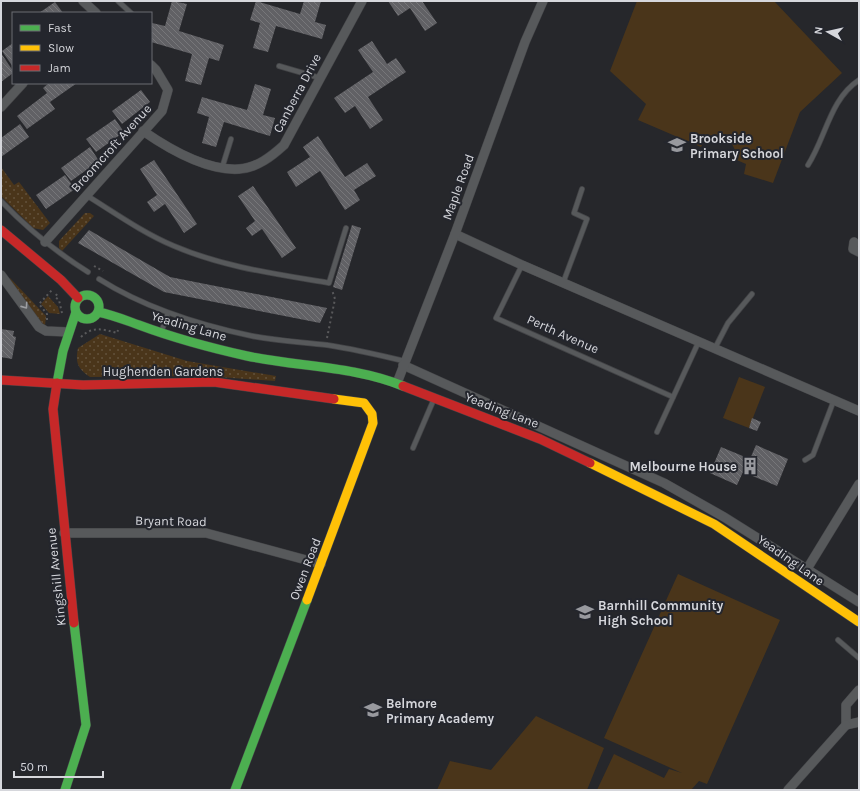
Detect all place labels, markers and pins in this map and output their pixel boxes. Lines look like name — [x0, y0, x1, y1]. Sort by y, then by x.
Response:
place label: Brookside Primary School — [690, 131, 784, 161]
school or university icon: Brookside Primary School — [667, 135, 687, 155]
building icon: Melbourne House — [740, 456, 760, 476]
place label: Melbourne House — [629, 459, 737, 474]
place label: Barnhill Community High School — [598, 598, 724, 628]
school or university icon: Barnhill Community High School — [575, 602, 595, 622]
place label: Belmore Primary Academy — [386, 696, 495, 726]
school or university icon: Belmore Primary Academy — [363, 700, 383, 720]

